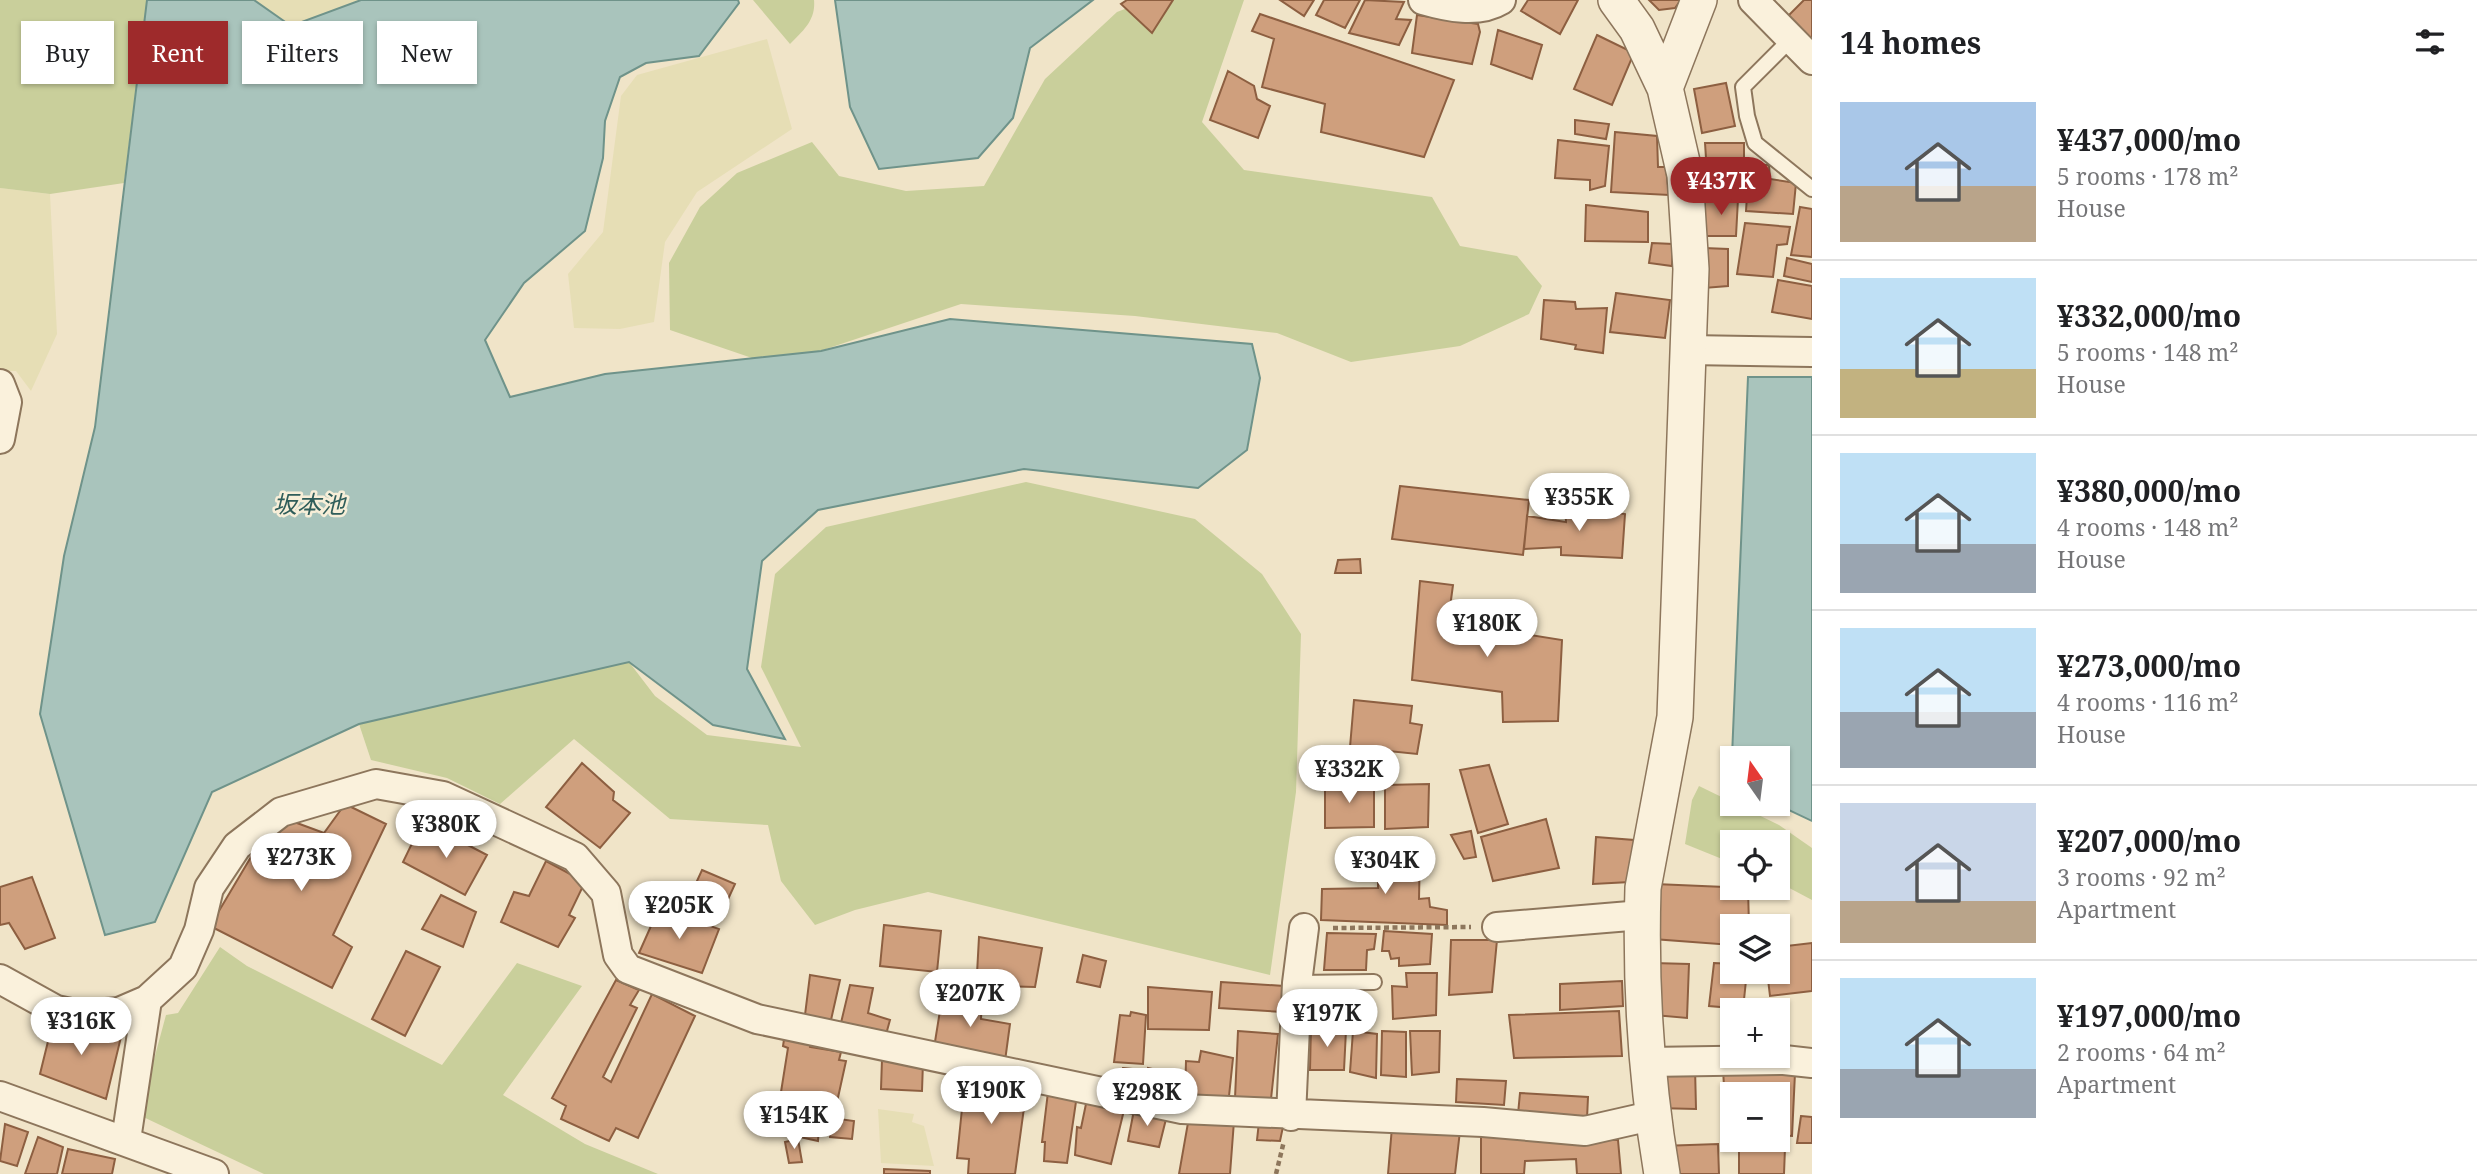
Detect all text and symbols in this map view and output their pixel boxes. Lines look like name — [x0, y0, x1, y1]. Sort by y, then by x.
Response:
chip: Buy — [21, 21, 114, 84]
chip: Rent — [128, 21, 228, 84]
chip: Filters — [242, 21, 363, 84]
chip: New — [377, 21, 477, 84]
text: 14 homes — [1840, 22, 1981, 63]
icon: filters — [2411, 23, 2449, 61]
text: ¥437,000/mo — [2057, 119, 2241, 160]
icon: home — [1896, 130, 1980, 214]
pin: ¥437K — [1672, 158, 1770, 217]
text: 5 rooms · 178 m² — [2057, 160, 2239, 192]
text: ¥437K — [1687, 164, 1755, 196]
text: House — [2057, 192, 2126, 224]
text: ¥332,000/mo — [2057, 295, 2241, 336]
icon: home — [1896, 306, 1980, 390]
text: 5 rooms · 148 m² — [2057, 336, 2239, 368]
text: House — [2057, 368, 2126, 400]
text: ¥380,000/mo — [2057, 470, 2241, 511]
pin: ¥355K — [1530, 474, 1628, 533]
text: ¥355K — [1545, 480, 1613, 512]
icon: home — [1896, 481, 1980, 565]
water label: 坂本池 — [273, 487, 347, 520]
text: 4 rooms · 148 m² — [2057, 511, 2239, 543]
text: House — [2057, 543, 2126, 575]
pin: ¥180K — [1438, 600, 1536, 659]
text: ¥180K — [1453, 606, 1521, 638]
text: ¥273,000/mo — [2057, 645, 2241, 686]
icon: home — [1896, 656, 1980, 740]
text: 4 rooms · 116 m² — [2057, 686, 2239, 718]
text: House — [2057, 718, 2126, 750]
pin: ¥332K — [1300, 746, 1398, 805]
north arrow — [1720, 746, 1790, 816]
map controls — [1720, 746, 1790, 1152]
text: ¥332K — [1315, 752, 1383, 784]
pin: ¥380K — [397, 800, 495, 860]
text: ¥380K — [412, 807, 480, 839]
text: ¥207,000/mo — [2057, 820, 2241, 861]
button: locate — [1720, 830, 1790, 900]
icon: home — [1896, 831, 1980, 915]
pin: ¥273K — [252, 834, 350, 893]
pin: ¥304K — [1336, 836, 1434, 896]
text: ¥273K — [267, 840, 335, 872]
text: ¥304K — [1351, 843, 1419, 875]
text: 3 rooms · 92 m² — [2057, 861, 2226, 893]
pin: ¥205K — [630, 881, 728, 941]
text: ¥205K — [645, 888, 713, 920]
text: Apartment — [2057, 893, 2176, 925]
button: layers — [1720, 914, 1790, 984]
pin: ¥207K — [921, 970, 1019, 1029]
text: ¥207K — [936, 976, 1004, 1008]
pin: ¥197K — [1278, 990, 1376, 1049]
text: ¥197,000/mo — [2057, 995, 2241, 1036]
text: ¥197K — [1293, 996, 1361, 1028]
pin: ¥316K — [32, 998, 130, 1057]
button: + — [1720, 998, 1790, 1068]
text: ¥316K — [47, 1004, 115, 1036]
icon: home — [1896, 1006, 1980, 1090]
text: 2 rooms · 64 m² — [2057, 1036, 2226, 1068]
pin: ¥190K — [942, 1066, 1040, 1126]
pin: ¥298K — [1098, 1068, 1196, 1128]
text: Apartment — [2057, 1068, 2176, 1100]
text: ¥190K — [957, 1073, 1025, 1105]
text: ¥298K — [1113, 1075, 1181, 1107]
button: − — [1720, 1082, 1790, 1152]
pin: ¥154K — [745, 1092, 843, 1151]
text: ¥154K — [760, 1098, 828, 1130]

